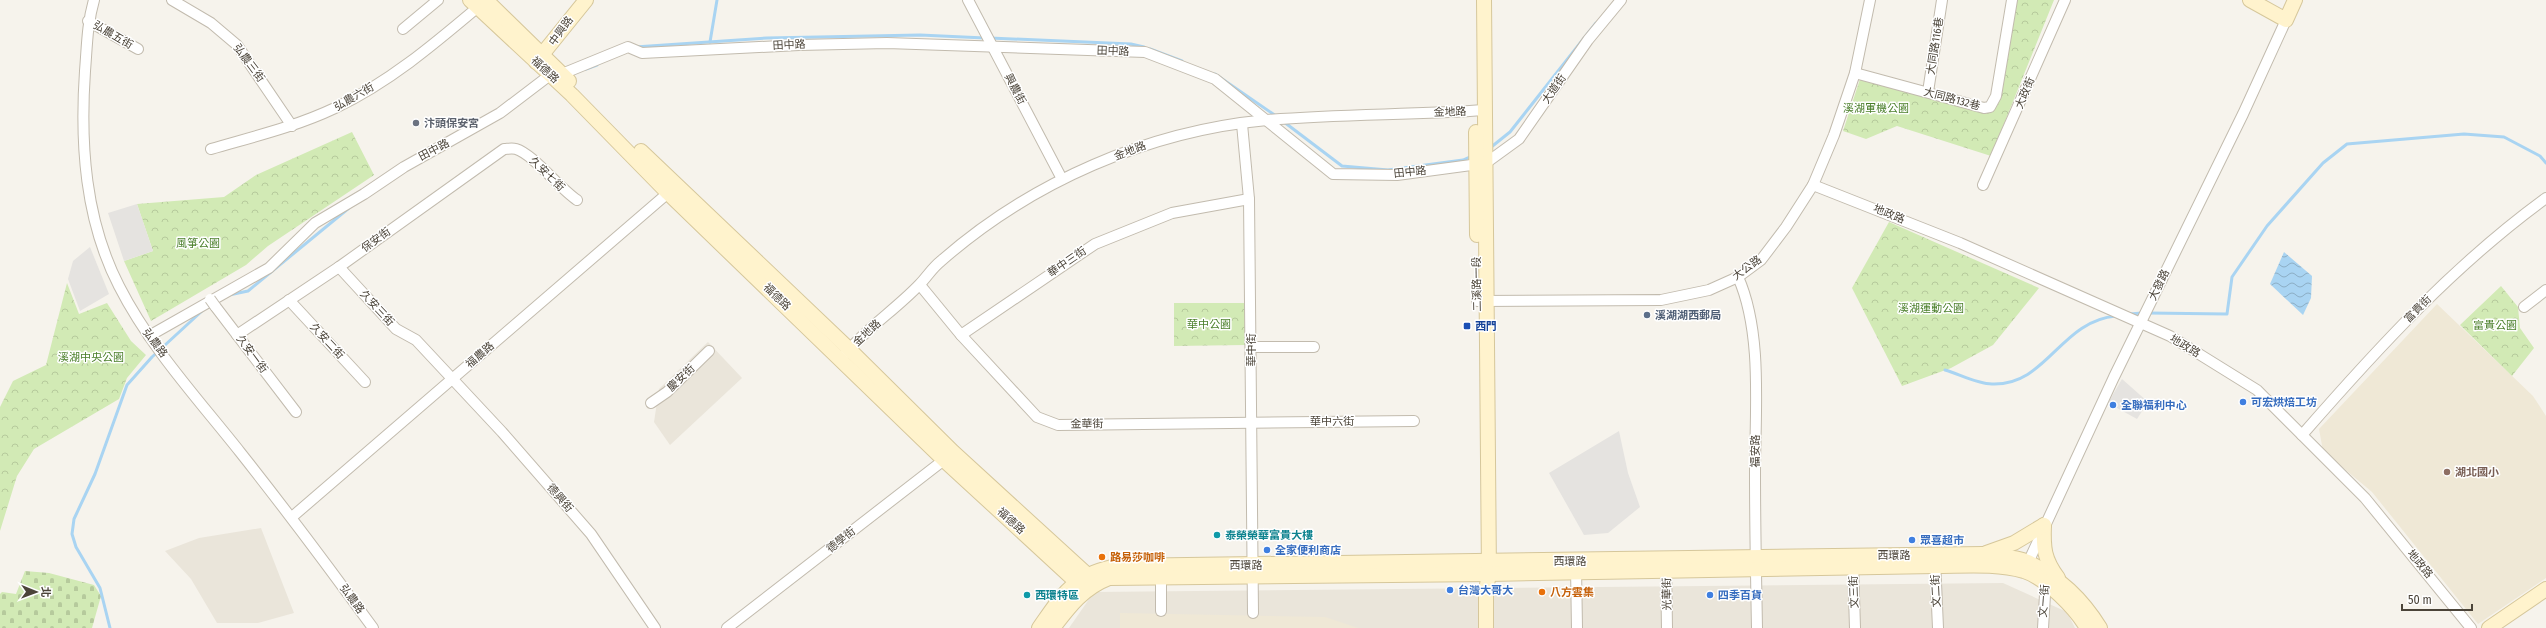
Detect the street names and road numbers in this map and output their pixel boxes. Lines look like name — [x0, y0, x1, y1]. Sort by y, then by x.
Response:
street label: 中興路 — [546, 14, 576, 48]
street label: 大同路116巷 — [1924, 16, 1946, 76]
street label: 弘農五街 — [91, 18, 135, 52]
street label: 田中路 — [772, 38, 806, 52]
street label: 弘農三街 — [231, 42, 267, 84]
street label: 田中路 — [1096, 44, 1130, 58]
street label: 福德路 — [528, 54, 562, 86]
street label: 興農街 — [1002, 71, 1028, 107]
street label: 大道街 — [1539, 72, 1569, 106]
street label: 大政街 — [2013, 75, 2037, 111]
street label: 弘農六街 — [332, 80, 376, 114]
street label: 大同路132巷 — [1922, 85, 1982, 113]
street label: 金地路 — [1433, 105, 1467, 119]
street label: 田中路 — [416, 137, 452, 163]
street label: 金地路 — [1112, 139, 1148, 163]
street label: 久安七街 — [527, 154, 567, 194]
street label: 田中路 — [1393, 164, 1427, 180]
street label: 地政路 — [1871, 202, 1907, 226]
street label: 保安街 — [359, 225, 393, 255]
street label: 華中三街 — [1045, 244, 1089, 280]
street label: 大公路 — [1730, 253, 1764, 283]
street label: 二溪路一段 — [1470, 256, 1484, 312]
street label: 大發路 — [2146, 267, 2172, 303]
street label: 福德路 — [761, 281, 793, 313]
street label: 久安三街 — [357, 287, 397, 329]
street label: 富貴街 — [2402, 293, 2434, 325]
street label: 金地路 — [850, 317, 884, 349]
street label: 久安二街 — [307, 320, 347, 362]
street label: 弘農路 — [140, 326, 170, 360]
street label: 地政路 — [2168, 332, 2202, 360]
street label: 久安一街 — [234, 333, 270, 375]
street label: 華中街 — [1245, 334, 1258, 367]
street label: 福農路 — [463, 339, 497, 371]
street label: 慶安街 — [665, 362, 697, 394]
street label: 華中六街 — [1310, 415, 1354, 428]
street label: 金華街 — [1070, 417, 1104, 431]
street label: 福安路 — [1749, 435, 1762, 468]
street label: 德興街 — [544, 481, 576, 515]
street label: 福德路 — [994, 505, 1028, 537]
street label: 德學街 — [824, 525, 858, 555]
street label: 地政路 — [2404, 547, 2436, 581]
street label: 西環路 — [1878, 549, 1911, 562]
street label: 西環路 — [1554, 555, 1587, 568]
street label: 西環路 — [1230, 559, 1263, 572]
street label: 文二街 — [1929, 574, 1943, 608]
street label: 文三街 — [1847, 575, 1861, 609]
street label: 光華街 — [1660, 577, 1674, 611]
street label: 弘農路 — [337, 582, 367, 616]
street label: 文一街 — [2036, 584, 2052, 618]

